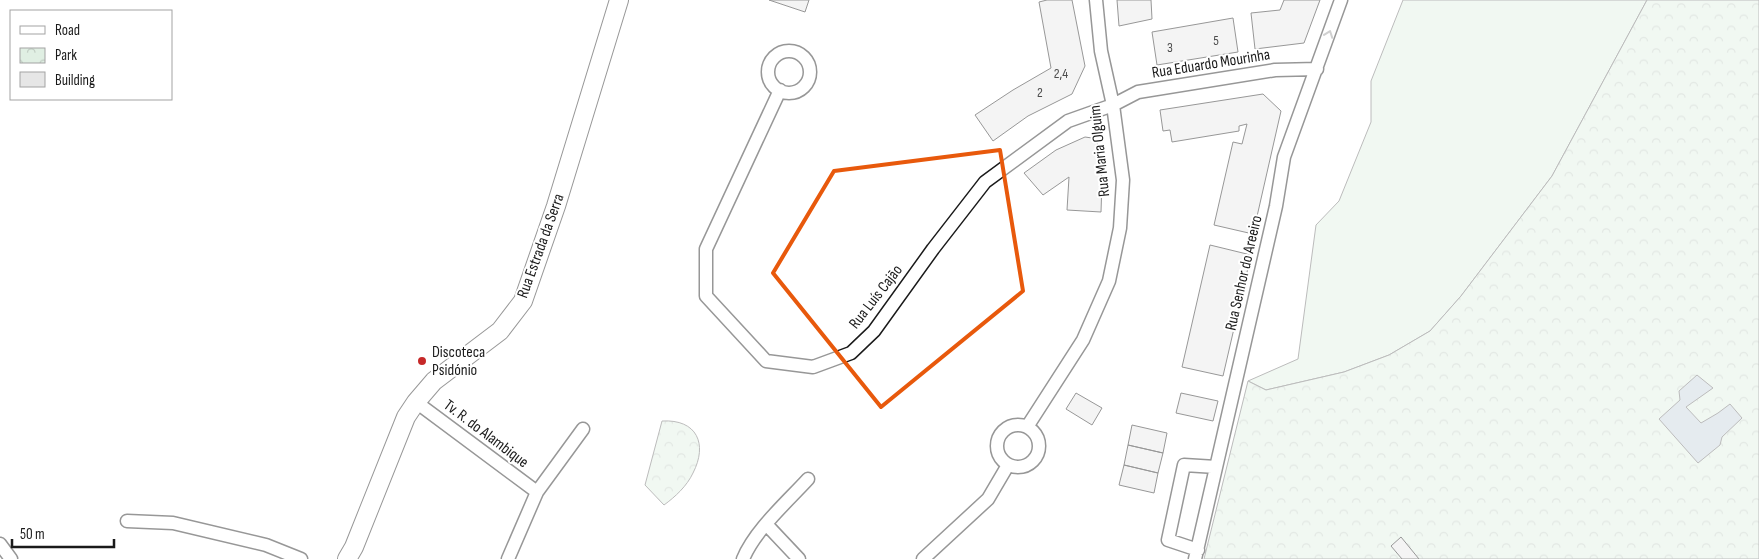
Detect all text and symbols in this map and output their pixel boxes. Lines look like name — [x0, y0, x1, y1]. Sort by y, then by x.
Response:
legend — [10, 10, 172, 100]
text: Road — [55, 21, 80, 40]
one-way arrow — [1323, 30, 1333, 39]
house number: 5 — [1213, 32, 1219, 49]
house number: 3 — [1167, 39, 1173, 56]
street label: Rua Eduardo Mourinha — [1151, 45, 1271, 83]
text: Park — [55, 46, 77, 65]
house number: 2,4 — [1054, 65, 1068, 82]
text: Building — [55, 71, 95, 90]
house number: 2 — [1037, 84, 1043, 101]
street label: Rua Maria Olguim — [1086, 104, 1114, 198]
street label: Rua Estrada da Serra — [513, 191, 569, 301]
street label: Rua Senhor do Areeiro — [1222, 214, 1266, 332]
street label: Rua Luís Cajão — [845, 261, 907, 333]
place label: Discoteca Psidónio — [432, 343, 485, 380]
marker: Discoteca Psidónio — [416, 355, 428, 367]
street label: Tv. R. do Alambique — [440, 396, 532, 472]
scale bar — [12, 516, 115, 548]
text: 50 m — [20, 525, 45, 544]

